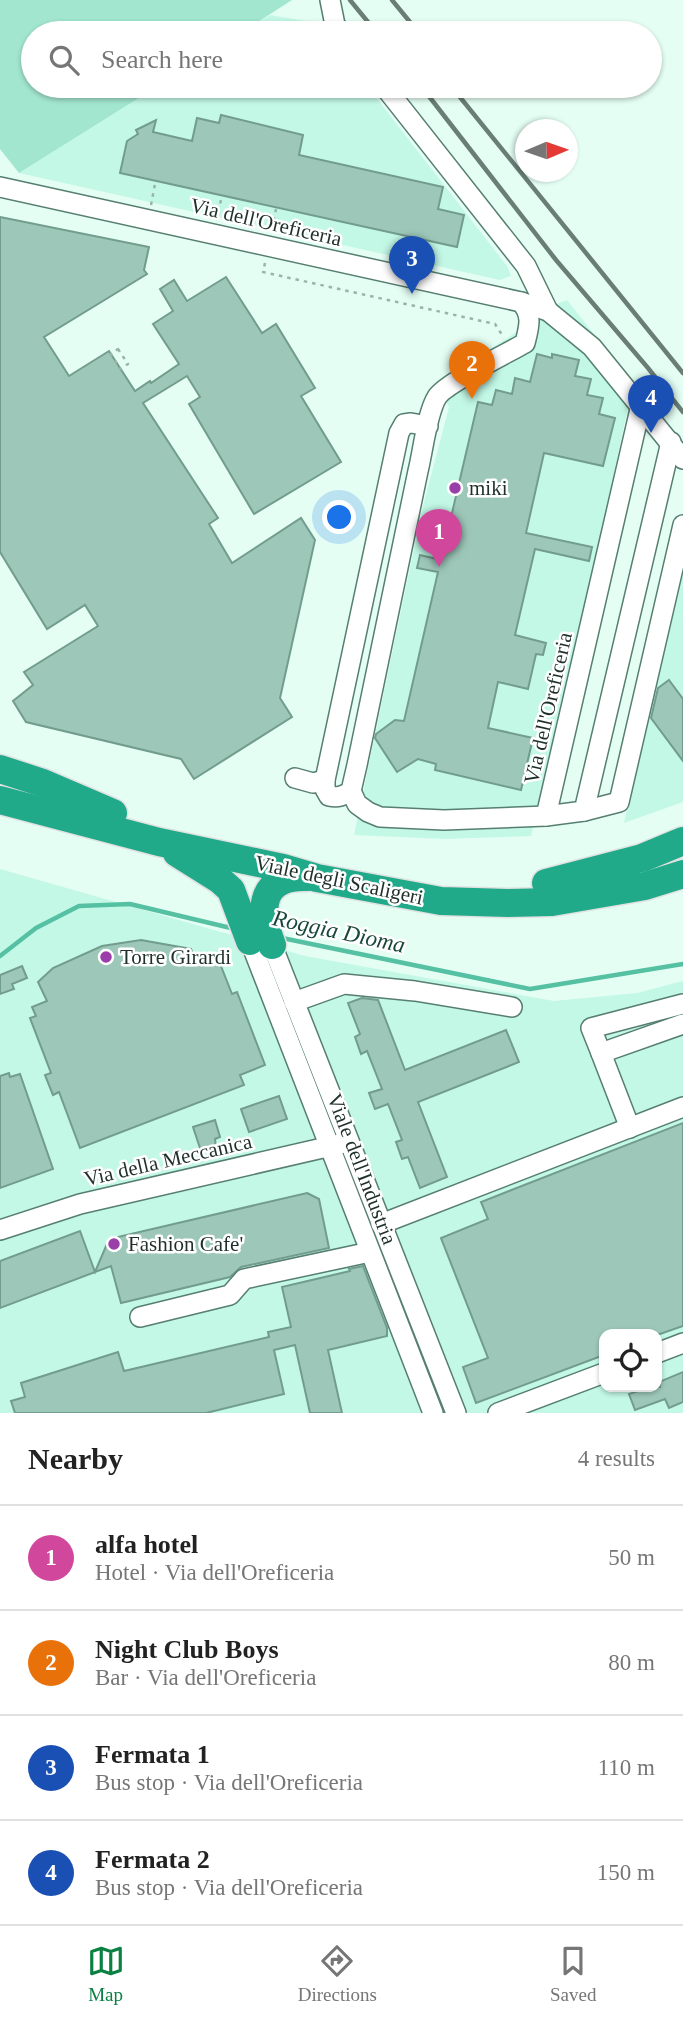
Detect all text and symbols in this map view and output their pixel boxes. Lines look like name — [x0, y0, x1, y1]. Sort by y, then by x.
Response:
search box — [21, 21, 662, 98]
icon: search — [45, 41, 83, 79]
text: Search here — [101, 45, 223, 74]
north arrow — [515, 119, 578, 182]
street label: Via dell'Oreficeria — [188, 193, 345, 251]
pin: 3 — [389, 236, 435, 294]
pin: 2 — [449, 341, 495, 399]
pin: 4 — [628, 375, 674, 433]
place label: miki — [469, 476, 508, 500]
marker: miki — [447, 480, 463, 496]
your location — [322, 500, 356, 534]
pin: 1 — [416, 509, 462, 567]
street label: Via dell'Oreficeria — [519, 629, 577, 786]
street label: Viale degli Scaligeri — [253, 850, 425, 910]
water label: Roggia Dioma — [269, 905, 407, 958]
place label: Torre Girardi — [120, 945, 231, 969]
marker: Torre Girardi — [98, 949, 114, 965]
street label: Viale dell'Industria — [322, 1090, 402, 1248]
street label: Via della Meccanica — [82, 1129, 255, 1191]
place label: Fashion Cafe' — [128, 1232, 243, 1256]
marker: Fashion Cafe' — [106, 1236, 122, 1252]
map controls — [599, 1329, 662, 1392]
button: locate — [599, 1329, 662, 1392]
text: Nearby — [28, 1442, 123, 1475]
text: 4 results — [578, 1446, 655, 1471]
text: alfa hotel — [95, 1530, 198, 1559]
text: 1 — [45, 1545, 57, 1570]
text: 50 m — [608, 1545, 655, 1570]
text: Hotel · Via dell'Oreficeria — [95, 1560, 334, 1585]
text: Night Club Boys — [95, 1635, 279, 1664]
text: 2 — [45, 1650, 57, 1675]
text: 80 m — [608, 1650, 655, 1675]
text: Bar · Via dell'Oreficeria — [95, 1665, 316, 1690]
text: Fermata 1 — [95, 1740, 210, 1769]
text: 3 — [45, 1755, 57, 1780]
text: 110 m — [598, 1755, 655, 1780]
text: Bus stop · Via dell'Oreficeria — [95, 1770, 363, 1795]
text: Fermata 2 — [95, 1845, 210, 1874]
text: 4 — [45, 1860, 57, 1885]
text: 150 m — [597, 1860, 655, 1885]
text: Bus stop · Via dell'Oreficeria — [95, 1875, 363, 1900]
tab: Map — [87, 1942, 125, 2006]
tab: Directions — [298, 1942, 377, 2006]
tab: Saved — [550, 1942, 596, 2006]

